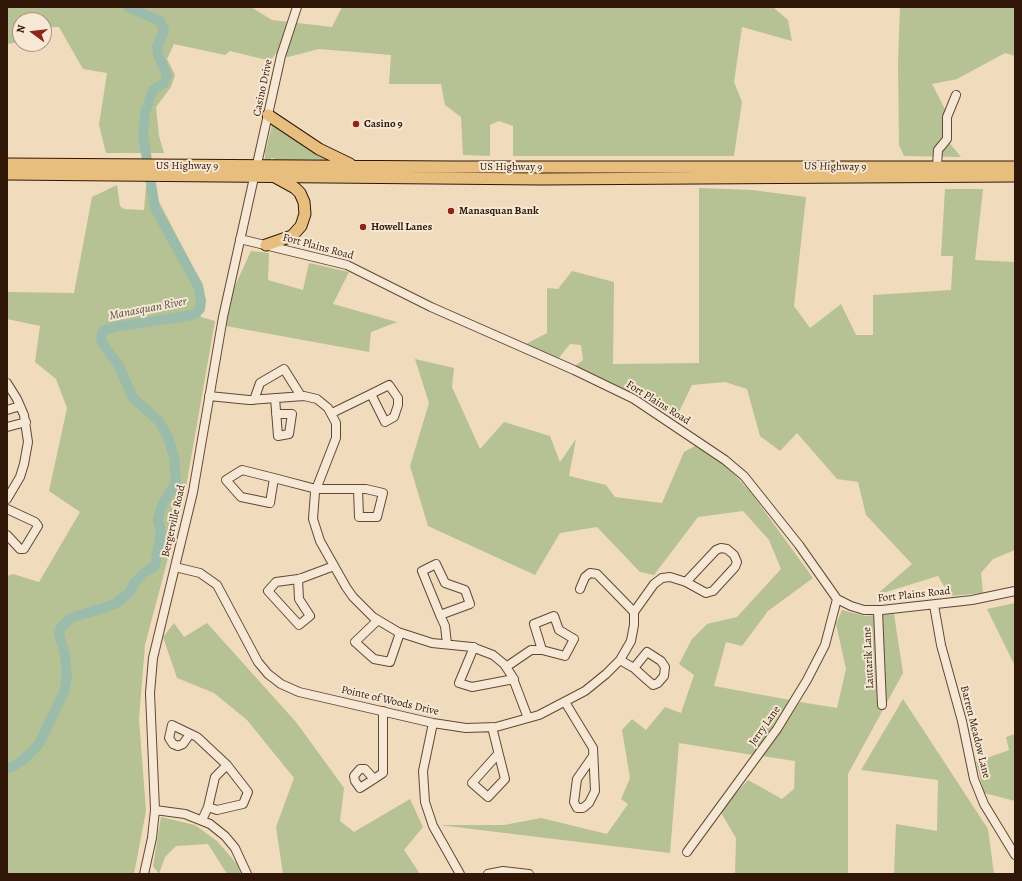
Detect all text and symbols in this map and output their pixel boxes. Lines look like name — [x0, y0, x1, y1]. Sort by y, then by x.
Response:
north arrow — [12, 12, 52, 52]
text: N — [13, 23, 29, 35]
street label: Casino Drive — [251, 58, 275, 118]
place label: Casino 9 — [364, 117, 403, 131]
marker: Casino 9 — [351, 119, 361, 129]
street label: US Highway 9 — [156, 159, 218, 173]
street label: US Highway 9 — [480, 160, 542, 174]
street label: US Highway 9 — [804, 160, 866, 174]
place label: Manasquan Bank — [459, 204, 539, 218]
marker: Manasquan Bank — [446, 206, 456, 216]
place label: Howell Lanes — [371, 220, 432, 234]
marker: Howell Lanes — [358, 222, 368, 232]
street label: Fort Plains Road — [281, 231, 355, 263]
water label: Manasquan River — [108, 294, 188, 324]
street label: Fort Plains Road — [623, 378, 693, 428]
street label: Bergerville Road — [159, 484, 189, 558]
street label: Fort Plains Road — [877, 585, 951, 605]
street label: Lautarik Lane — [861, 627, 877, 689]
street label: Pointe of Woods Drive — [340, 683, 440, 719]
street label: Barren Meadow Lane — [957, 684, 993, 780]
street label: Jerry Lane — [747, 704, 783, 748]

